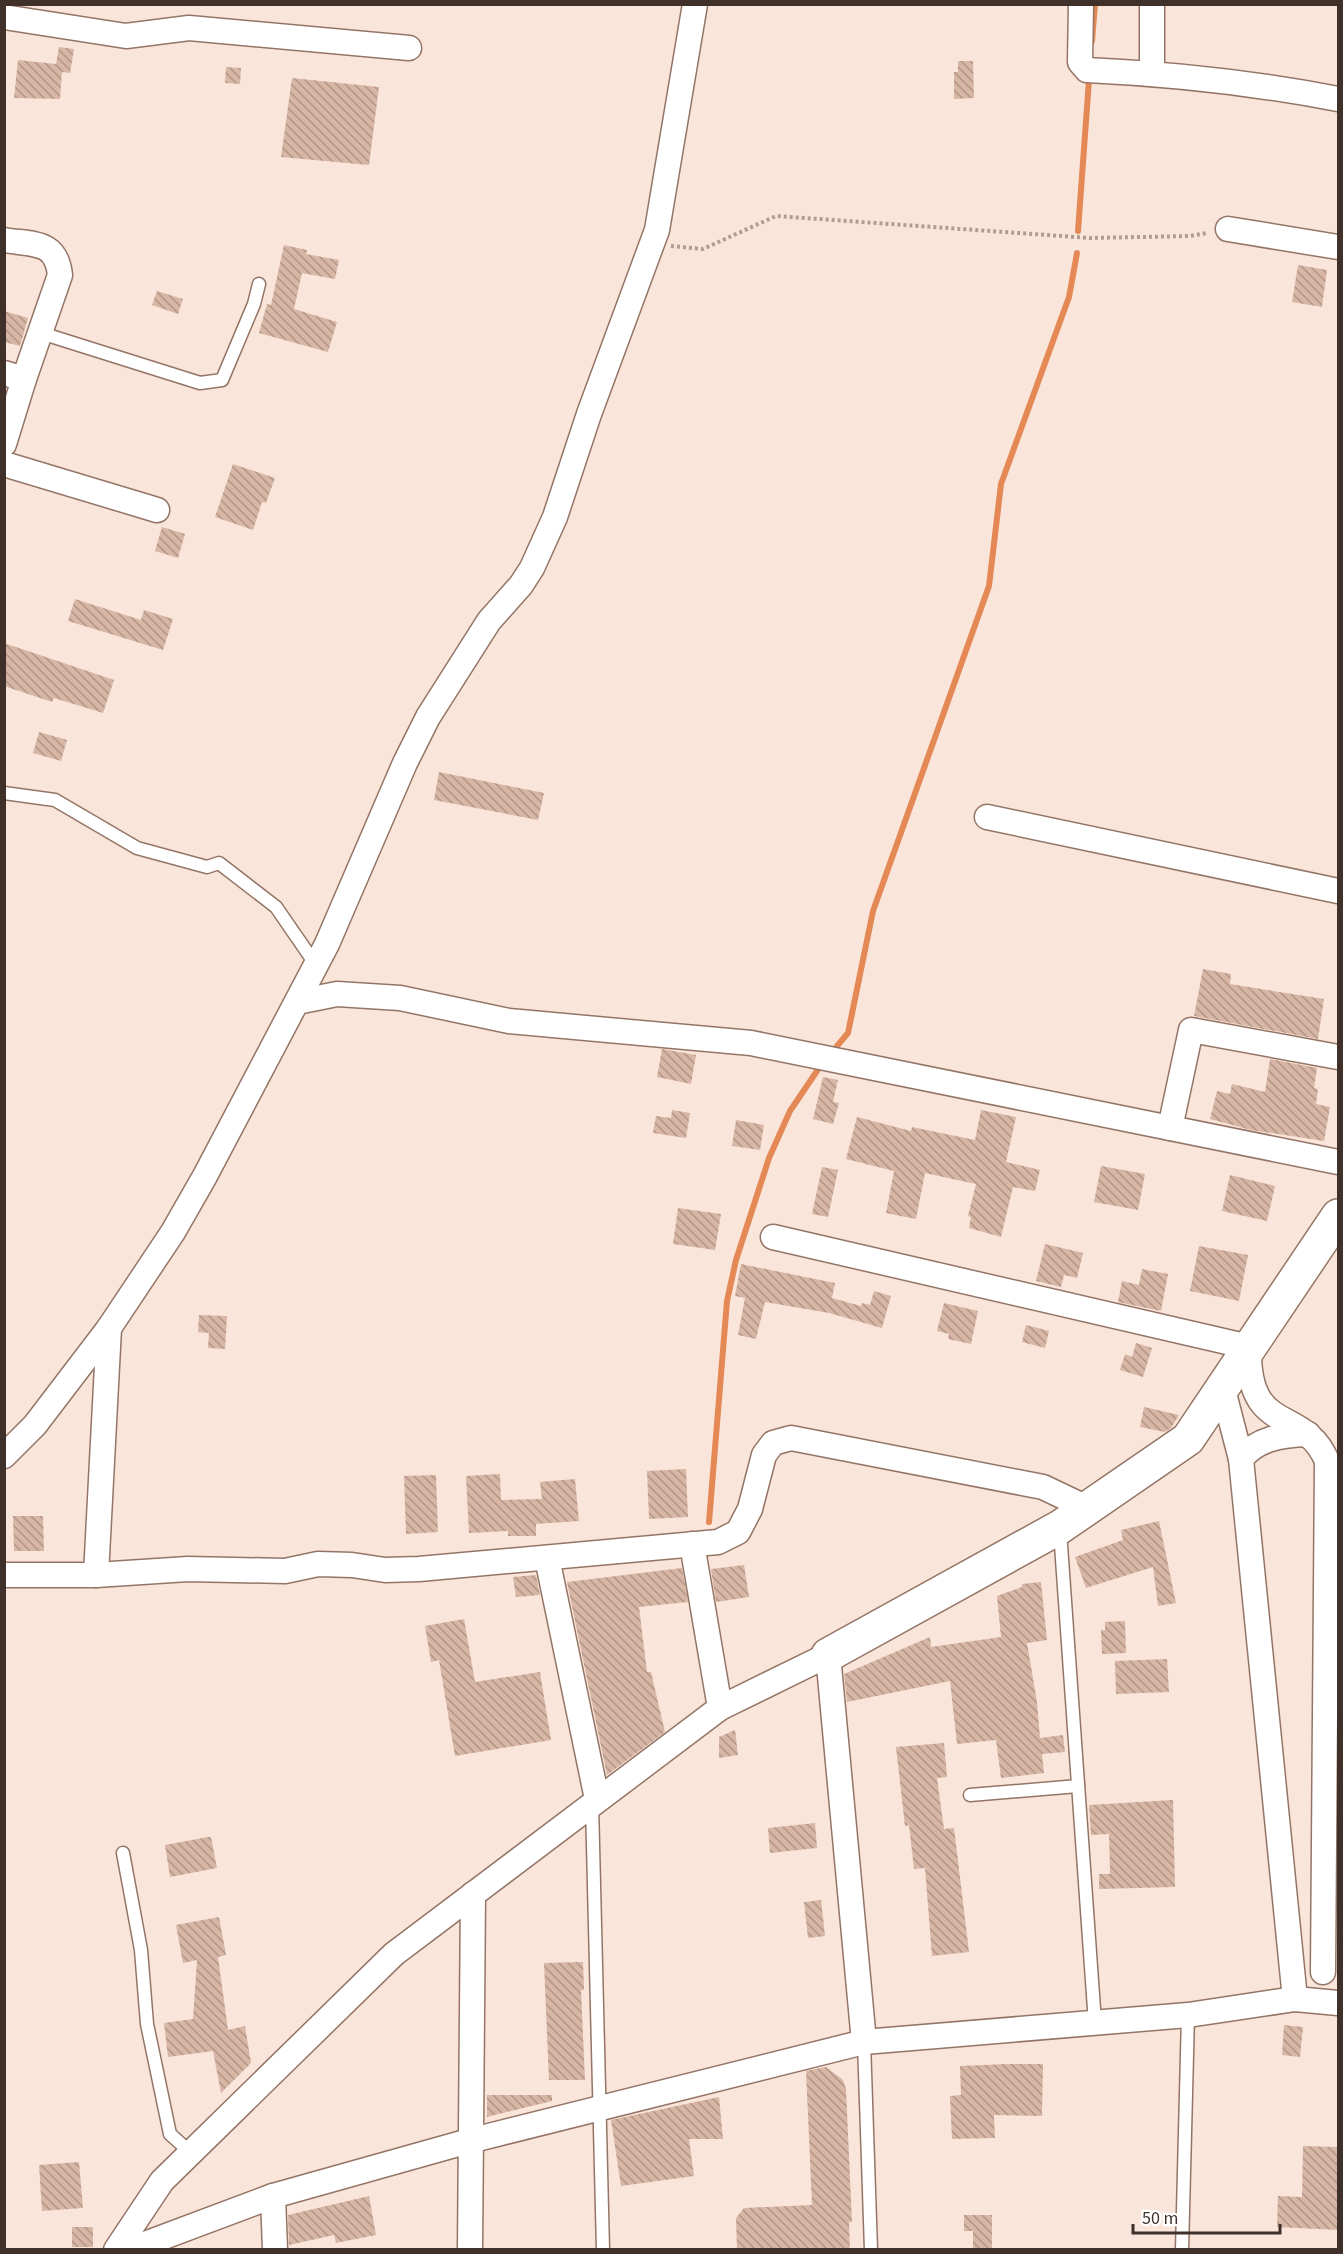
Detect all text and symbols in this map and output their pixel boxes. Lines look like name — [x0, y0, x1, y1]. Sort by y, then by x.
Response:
scale bar — [1133, 2197, 1280, 2235]
text: 50 m — [1142, 2206, 1178, 2231]

